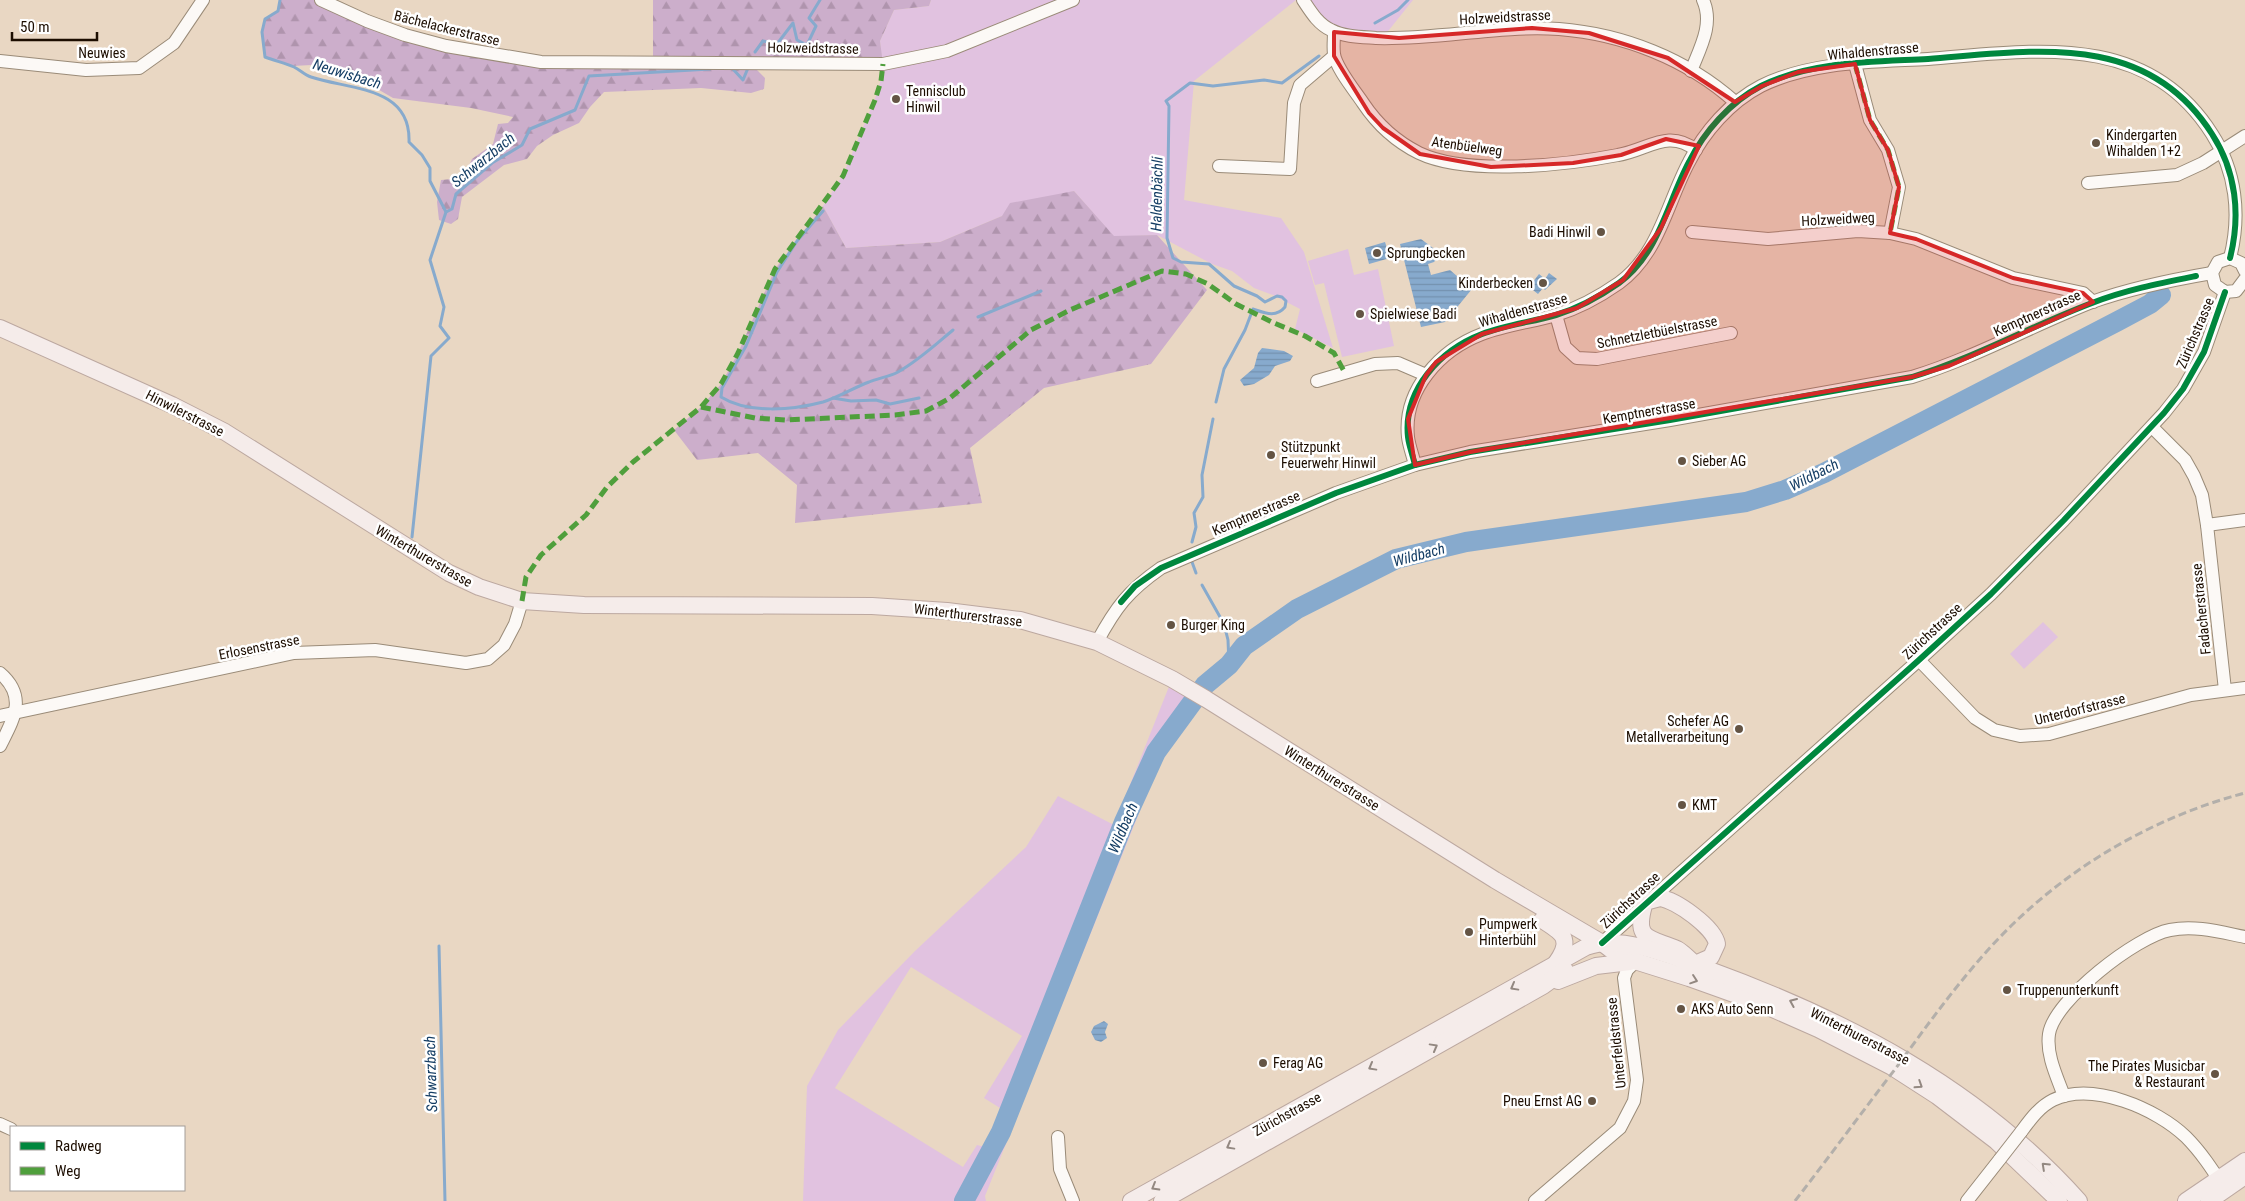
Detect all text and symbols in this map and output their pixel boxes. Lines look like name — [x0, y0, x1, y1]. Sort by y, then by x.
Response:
street label: Bächelackerstrasse — [393, 7, 502, 49]
street label: Holzweidstrasse — [1459, 7, 1552, 27]
scale bar — [12, 10, 98, 42]
text: 50 m — [20, 18, 50, 36]
street label: Holzweidstrasse — [767, 39, 859, 57]
street label: Wihaldenstrasse — [1827, 39, 1920, 63]
street label: Neuwies — [78, 45, 126, 61]
water label: Neuwisbach — [311, 55, 383, 93]
place label: Tennisclub Hinwil — [906, 83, 966, 115]
marker: Tennisclub Hinwil — [890, 93, 902, 105]
place label: Kindergarten Wihalden 1+2 — [2106, 127, 2181, 159]
water label: Schwarzbach — [448, 129, 518, 191]
street label: Atenbüelweg — [1431, 133, 1503, 159]
marker: Kindergarten Wihalden 1+2 — [2090, 137, 2102, 149]
water label: Haldenbächli — [1147, 156, 1167, 232]
street label: Holzweidweg — [1801, 209, 1875, 229]
place label: Badi Hinwil — [1529, 224, 1591, 240]
marker: Badi Hinwil — [1595, 226, 1607, 238]
place label: Sprungbecken — [1387, 245, 1465, 261]
marker: Sprungbecken — [1371, 247, 1383, 259]
place label: Kinderbecken — [1458, 275, 1533, 291]
marker: Kinderbecken — [1537, 277, 1549, 289]
street label: Kemptnerstrasse — [1991, 286, 2083, 339]
street label: Wihaldenstrasse — [1477, 290, 1570, 330]
street label: Zürichstrasse — [2173, 295, 2217, 371]
place label: Spielwiese Badi — [1370, 306, 1457, 322]
marker: Spielwiese Badi — [1354, 308, 1366, 320]
street label: Schnetzletbüelstrasse — [1596, 312, 1719, 351]
street label: Hinwilerstrasse — [143, 386, 227, 440]
street label: Kemptnerstrasse — [1601, 395, 1697, 427]
place label: Stützpunkt Feuerwehr Hinwil — [1281, 439, 1376, 471]
marker: Stützpunkt Feuerwehr Hinwil — [1265, 449, 1277, 461]
place label: Sieber AG — [1692, 453, 1746, 469]
marker: Sieber AG — [1676, 455, 1688, 467]
water label: Wildbach — [1786, 455, 1842, 495]
street label: Kemptnerstrasse — [1210, 487, 1303, 539]
street label: Winterthurerstrasse — [373, 522, 476, 590]
water label: Wildbach — [1391, 539, 1447, 571]
street label: Fadacherstrasse — [2188, 562, 2214, 655]
street label: Zürichstrasse — [1899, 599, 1965, 663]
street label: Winterthurerstrasse — [913, 600, 1024, 630]
place label: Burger King — [1181, 617, 1245, 633]
marker: Burger King — [1165, 619, 1177, 631]
street label: Erlosenstrasse — [217, 631, 301, 663]
street label: Unterdorfstrasse — [2033, 690, 2127, 728]
place label: Schefer AG Metallverarbeitung — [1626, 713, 1729, 745]
marker: Schefer AG Metallverarbeitung — [1733, 723, 1745, 735]
street label: Winterthurerstrasse — [1281, 742, 1383, 814]
place label: KMT — [1692, 797, 1717, 813]
marker: KMT — [1676, 799, 1688, 811]
water label: Wildbach — [1104, 800, 1142, 856]
street label: Zürichstrasse — [1597, 868, 1663, 932]
place label: Pumpwerk Hinterbühl — [1479, 916, 1538, 948]
marker: Pumpwerk Hinterbühl — [1463, 926, 1475, 938]
one-way arrow — [1689, 974, 1698, 984]
one-way arrow — [1510, 981, 1519, 991]
place label: Truppenunterkunft — [2017, 982, 2119, 998]
marker: Truppenunterkunft — [2001, 984, 2013, 996]
street label: Unterfeldstrasse — [1603, 996, 1629, 1089]
one-way arrow — [1789, 998, 1798, 1009]
place label: AKS Auto Senn — [1691, 1001, 1774, 1017]
marker: AKS Auto Senn — [1675, 1003, 1687, 1015]
street label: Winterthurerstrasse — [1808, 1004, 1913, 1068]
water label: Schwarzbach — [421, 1035, 441, 1113]
one-way arrow — [1428, 1043, 1437, 1053]
place label: Ferag AG — [1273, 1055, 1323, 1071]
marker: Ferag AG — [1257, 1057, 1269, 1069]
place label: The Pirates Musicbar & Restaurant — [2088, 1058, 2205, 1090]
one-way arrow — [1368, 1060, 1377, 1070]
marker: The Pirates Musicbar & Restaurant — [2209, 1068, 2221, 1080]
one-way arrow — [1914, 1078, 1923, 1088]
street label: Zürichstrasse — [1250, 1089, 1324, 1139]
place label: Pneu Ernst AG — [1503, 1093, 1582, 1109]
marker: Pneu Ernst AG — [1586, 1095, 1598, 1107]
legend — [10, 1126, 185, 1191]
text: Radweg — [55, 1137, 102, 1155]
one-way arrow — [1226, 1139, 1235, 1149]
text: Weg — [55, 1162, 81, 1180]
one-way arrow — [2041, 1163, 2050, 1172]
one-way arrow — [1151, 1181, 1160, 1191]

